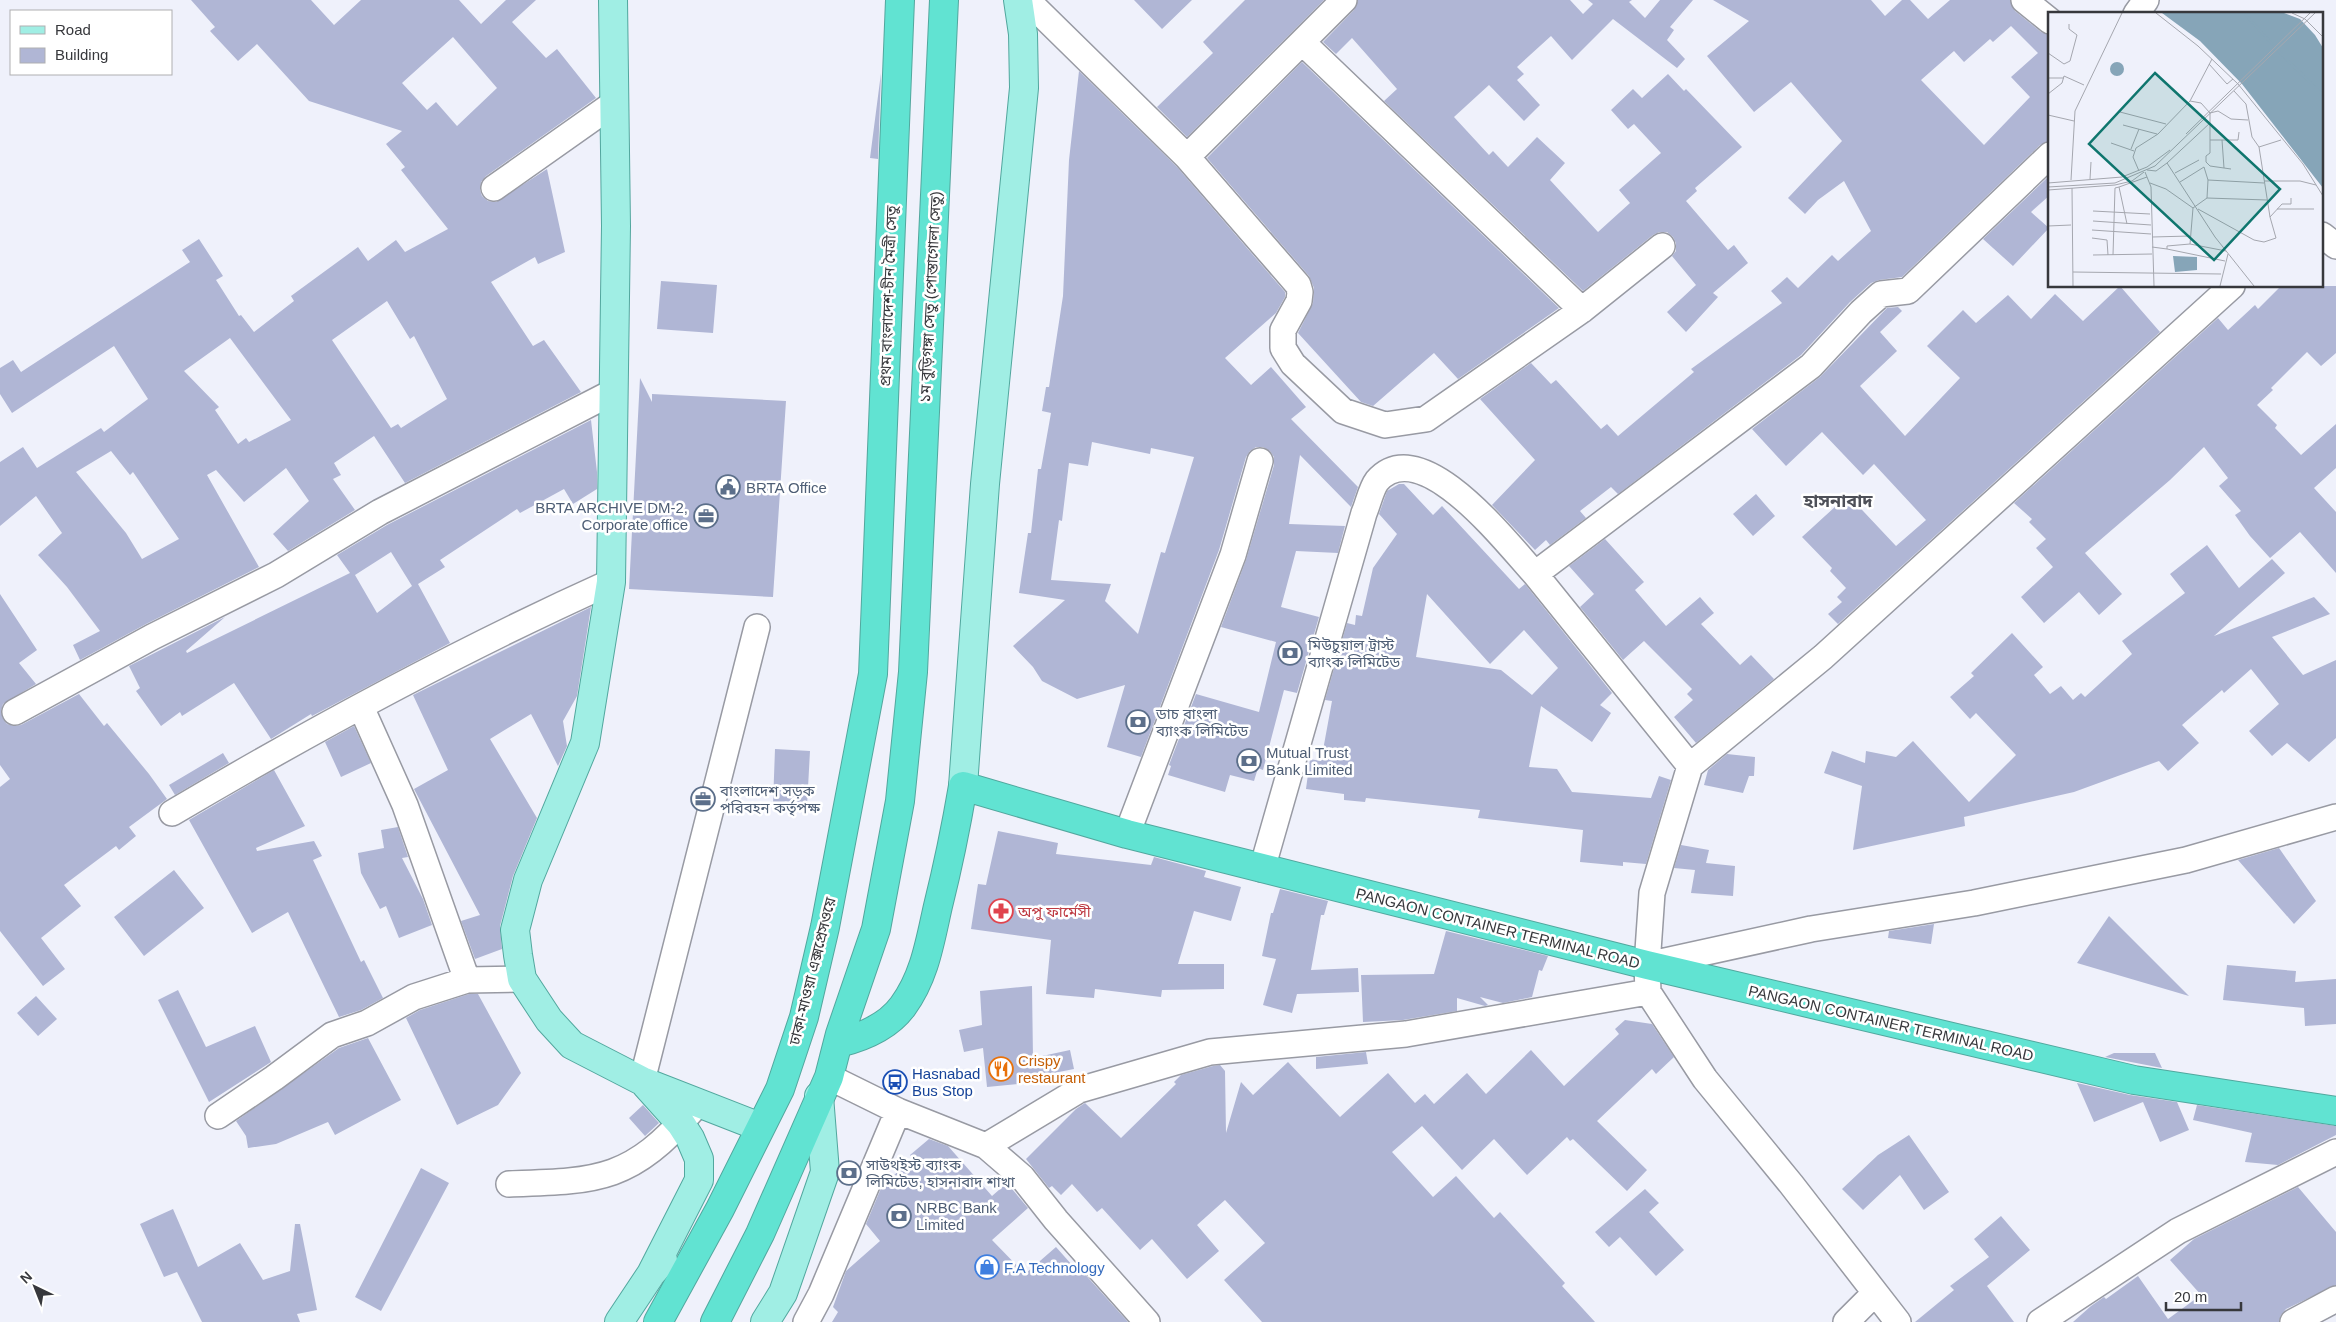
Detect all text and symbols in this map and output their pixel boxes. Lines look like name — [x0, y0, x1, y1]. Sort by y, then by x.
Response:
legend — [10, 10, 172, 75]
inset map — [2048, 12, 2324, 288]
text: Road — [55, 21, 91, 38]
text: Building — [55, 46, 108, 63]
street label: ১ম বুড়িগঙ্গা সেতু (পোস্তাগোলা সেতু) — [916, 191, 945, 403]
street label: প্রথম বাংলাদেশ-চীন মৈত্রী সেতু — [876, 205, 901, 387]
public building icon: BRTA Office — [715, 474, 741, 500]
place label: BRTA Office — [746, 479, 827, 496]
district label: হাসনাবাদ — [1802, 491, 1873, 511]
place label: BRTA ARCHIVE DM-2, Corporate office — [535, 499, 688, 533]
office icon: BRTA ARCHIVE DM-2, Corporate office — [693, 503, 719, 529]
place label: মিউচুয়াল ট্রাস্ট ব্যাংক লিমিটেড — [1307, 636, 1401, 670]
bank icon: মিউচুয়াল ট্রাস্ট ব্যাংক লিমিটেড — [1277, 640, 1303, 666]
place label: ডাচ বাংলা ব্যাংক লিমিটেড — [1155, 705, 1249, 739]
bank icon: ডাচ বাংলা ব্যাংক লিমিটেড — [1125, 709, 1151, 735]
place label: Mutual Trust Bank Limited — [1266, 744, 1353, 778]
bank icon: Mutual Trust Bank Limited — [1236, 748, 1262, 774]
place label: বাংলাদেশ সড়ক পরিবহন কর্তৃপক্ষ — [719, 782, 821, 816]
office icon: বাংলাদেশ সড়ক পরিবহন কর্তৃপক্ষ — [690, 786, 716, 812]
street label: PANGAON CONTAINER TERMINAL ROAD — [1354, 884, 1642, 972]
street label: ঢাকা-মাওয়া এক্সপ্রেসওয়ে — [785, 895, 839, 1048]
pharmacy icon: অপু ফার্মেসী — [988, 898, 1014, 924]
place label: অপু ফার্মেসী — [1017, 903, 1092, 921]
street label: PANGAON CONTAINER TERMINAL ROAD — [1747, 982, 2035, 1064]
place label: Crispy restaurant — [1018, 1052, 1086, 1086]
restaurant icon: Crispy restaurant — [988, 1056, 1014, 1082]
place label: Hasnabad Bus Stop — [912, 1065, 980, 1099]
bus stop icon: Hasnabad Bus Stop — [882, 1069, 908, 1095]
place label: সাউথইস্ট ব্যাংক লিমিটেড, হাসনাবাদ শাখা — [865, 1156, 1016, 1190]
bank icon: সাউথইস্ট ব্যাংক লিমিটেড, হাসনাবাদ শাখা — [836, 1160, 862, 1186]
place label: NRBC Bank Limited — [916, 1199, 997, 1233]
bank icon: NRBC Bank Limited — [886, 1203, 912, 1229]
shop icon: F.A Technology — [974, 1254, 1000, 1280]
place label: F.A Technology — [1004, 1259, 1105, 1276]
north arrow — [10, 1262, 60, 1312]
text: N — [17, 1268, 35, 1287]
scale bar — [2166, 1280, 2241, 1312]
text: 20 m — [2174, 1288, 2207, 1305]

